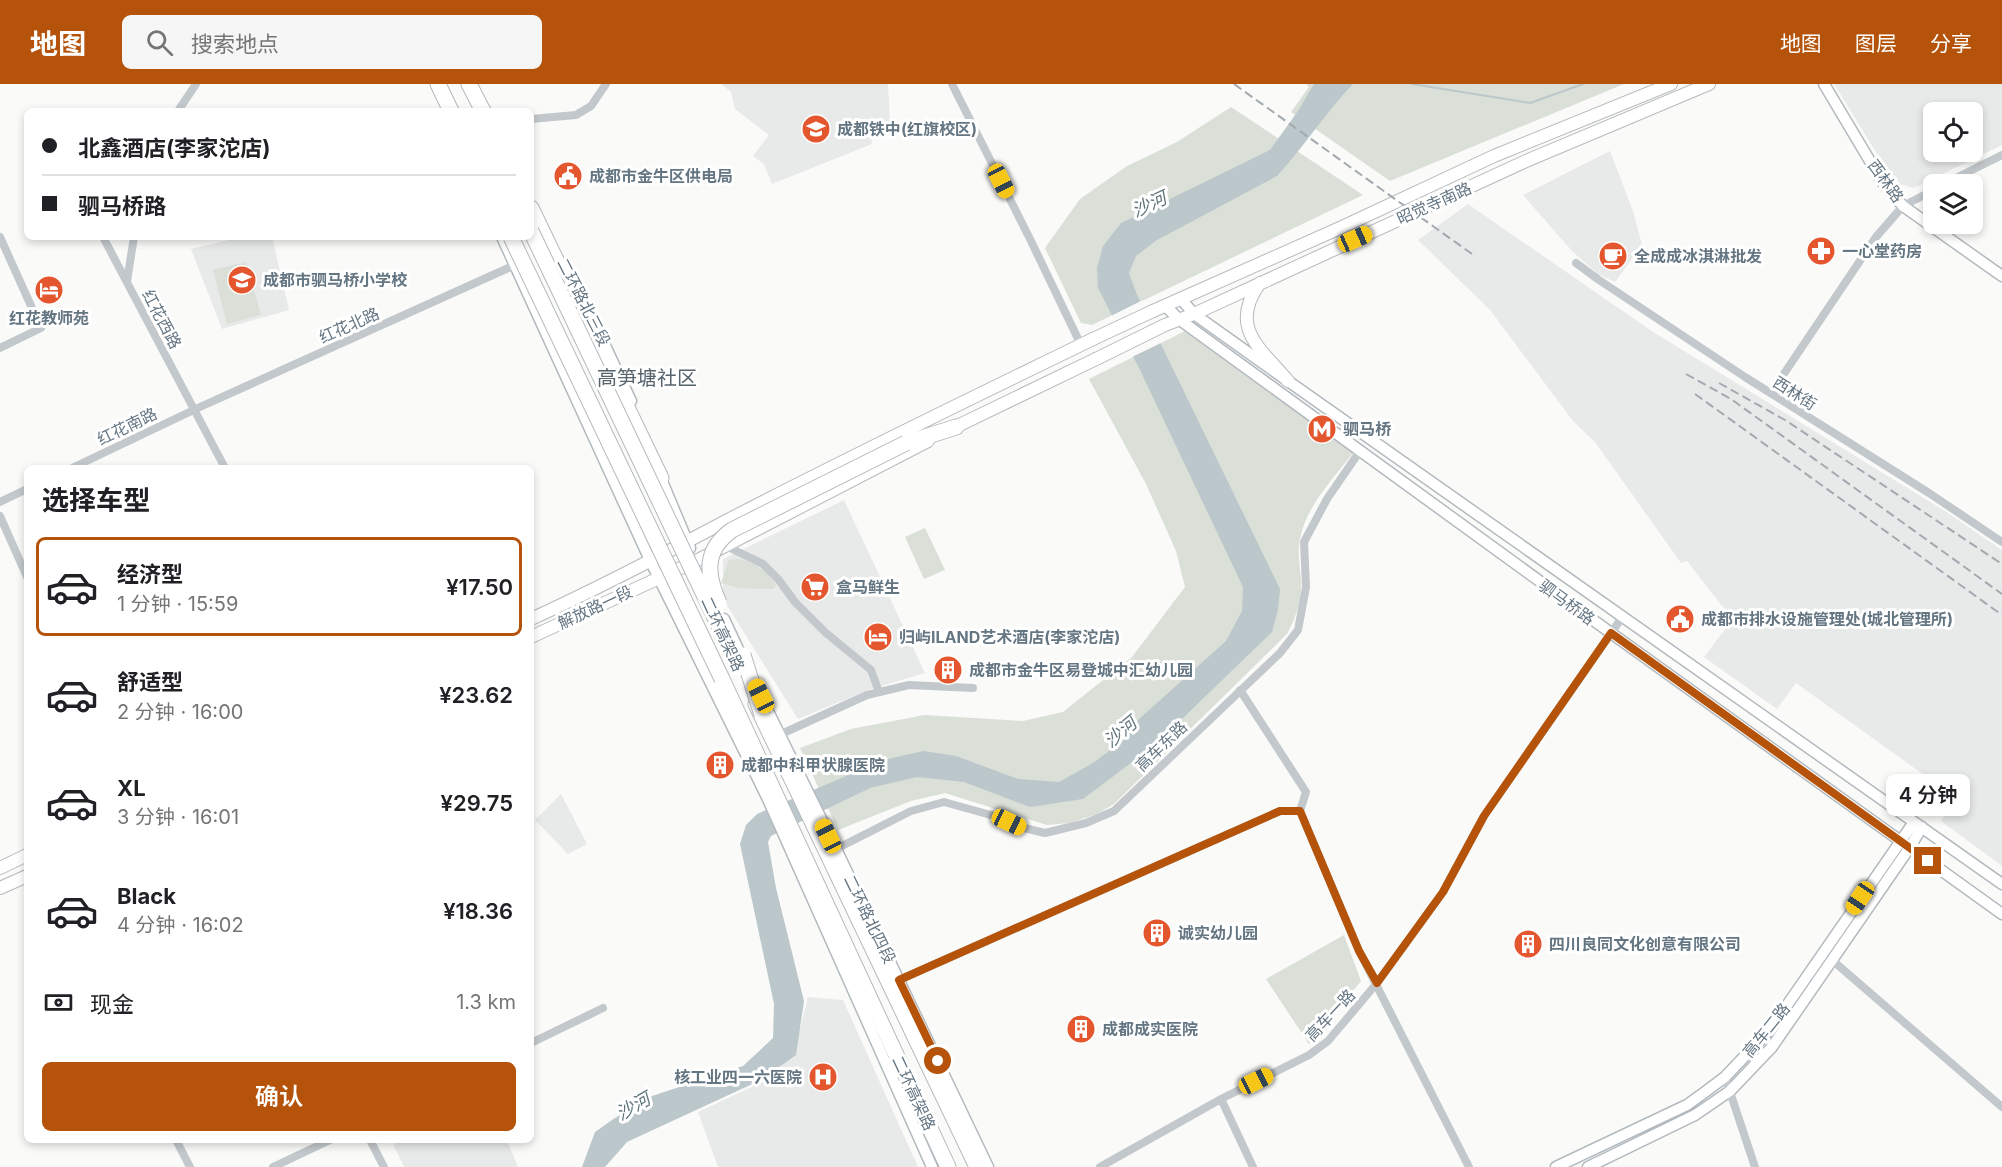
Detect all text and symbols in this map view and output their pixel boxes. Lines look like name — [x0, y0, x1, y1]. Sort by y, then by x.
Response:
search box — [122, 15, 542, 69]
icon: search — [143, 26, 176, 59]
text: 地图 — [30, 27, 86, 61]
text: 搜索地点 — [191, 31, 279, 57]
text: 地图 — [1780, 31, 1822, 56]
text: 图层 — [1855, 31, 1897, 56]
text: 分享 — [1930, 31, 1972, 56]
map controls — [1923, 102, 1983, 234]
button: locate — [1923, 102, 1983, 162]
school or university icon: 成都铁中(红旗校区) — [800, 113, 832, 145]
place label: 成都铁中(红旗校区) — [837, 119, 977, 139]
text: 北鑫酒店(李家沱店) — [78, 135, 271, 161]
street label: 西林路 — [1864, 156, 1908, 206]
public building icon: 成都市金牛区供电局 — [552, 160, 584, 192]
car — [985, 161, 1017, 201]
place label: 成都市金牛区供电局 — [589, 166, 733, 186]
button: layers — [1923, 174, 1983, 234]
street label: 昭觉寺南路 — [1393, 178, 1475, 228]
water label: 沙河 — [1128, 186, 1172, 221]
text: 驷马桥路 — [78, 193, 166, 219]
car — [1335, 223, 1375, 255]
pharmacy icon: 一心堂药房 — [1805, 235, 1837, 267]
cafe icon: 全成成冰淇淋批发 — [1597, 240, 1629, 272]
place label: 一心堂药房 — [1842, 241, 1922, 261]
place label: 全成成冰淇淋批发 — [1634, 246, 1762, 266]
street label: 二环路北三段 — [553, 255, 615, 349]
school or university icon: 成都市驷马桥小学校 — [226, 264, 258, 296]
place label: 成都市驷马桥小学校 — [263, 270, 408, 290]
hotel icon: 红花教师苑 — [33, 274, 65, 306]
street label: 红花西路 — [138, 286, 186, 352]
street label: 红花北路 — [316, 303, 382, 347]
place label: 红花教师苑 — [9, 308, 89, 328]
district label: 高笋塘社区 — [597, 366, 697, 390]
street label: 西林街 — [1769, 372, 1821, 414]
street label: 红花南路 — [94, 403, 160, 449]
metro station icon: 驷马桥 — [1306, 413, 1338, 445]
place label: 驷马桥 — [1343, 419, 1392, 439]
text: 选择车型 — [42, 484, 150, 517]
icon: car — [45, 560, 99, 614]
text: 经济型 — [117, 561, 183, 587]
supermarket icon: 盒马鲜生 — [799, 571, 831, 603]
text: ¥17.50 — [446, 574, 513, 600]
street label: 驷马桥路 — [1535, 575, 1599, 629]
place label: 盒马鲜生 — [836, 577, 900, 597]
street label: 解放路一段 — [555, 581, 635, 633]
text: 1 分钟 · 15:59 — [117, 592, 238, 616]
street label: 二环高架路 — [697, 594, 749, 674]
public building icon: 成都市排水设施管理处(城北管理所) — [1664, 603, 1696, 635]
place label: 成都市排水设施管理处(城北管理所) — [1701, 609, 1953, 629]
hotel icon: 归屿ILAND艺术酒店(李家沱店) — [862, 621, 894, 653]
place label: 归屿ILAND艺术酒店(李家沱店) — [899, 627, 1120, 647]
building icon: 成都市金牛区易登城中汇幼儿园 — [932, 654, 964, 686]
place label: 成都市金牛区易登城中汇幼儿园 — [969, 660, 1193, 680]
icon: car — [45, 668, 99, 722]
text: 舒适型 — [117, 669, 183, 695]
car — [745, 676, 777, 716]
text: ¥23.62 — [439, 682, 513, 708]
text: 2 分钟 · 16:00 — [117, 700, 243, 724]
water label: 沙河 — [1099, 710, 1143, 752]
street label: 高车东路 — [1131, 717, 1191, 775]
building icon: 成都中科甲状腺医院 — [704, 749, 736, 781]
place label: 成都中科甲状腺医院 — [741, 755, 885, 775]
callout: 4 分钟 — [1886, 774, 1970, 816]
text: XL — [117, 775, 146, 801]
icon: car — [45, 776, 99, 830]
text: 4 分钟 — [1899, 783, 1957, 807]
text: ¥29.75 — [441, 790, 513, 816]
text: 3 分钟 · 16:01 — [117, 805, 239, 829]
car — [989, 806, 1029, 838]
car — [812, 816, 844, 856]
route end — [1914, 847, 1941, 874]
street label: 二环路北四段 — [840, 871, 900, 967]
car — [1842, 878, 1878, 918]
text: Black — [117, 883, 176, 909]
icon: car — [45, 884, 99, 938]
text: ¥18.36 — [443, 898, 513, 924]
text: 4 分钟 · 16:02 — [117, 913, 244, 937]
building icon: 诚实幼儿园 — [1141, 917, 1173, 949]
place label: 诚实幼儿园 — [1178, 923, 1258, 943]
building icon: 四川良同文化创意有限公司 — [1512, 928, 1544, 960]
place label: 四川良同文化创意有限公司 — [1549, 934, 1741, 954]
street label: 高车一路 — [1301, 985, 1359, 1045]
icon: cash — [42, 986, 75, 1019]
text: 1.3 km — [456, 990, 516, 1014]
text: 现金 — [90, 991, 134, 1017]
street label: 高车二路 — [1738, 999, 1794, 1061]
building icon: 成都成实医院 — [1065, 1013, 1097, 1045]
place label: 成都成实医院 — [1102, 1019, 1198, 1039]
route start — [924, 1047, 951, 1074]
street label: 二环高架路 — [888, 1053, 940, 1133]
hospital icon: 核工业四一六医院 — [807, 1061, 839, 1093]
button: 确认 — [42, 1062, 516, 1131]
car — [1236, 1065, 1276, 1097]
place label: 核工业四一六医院 — [674, 1067, 802, 1087]
water label: 沙河 — [612, 1086, 656, 1124]

